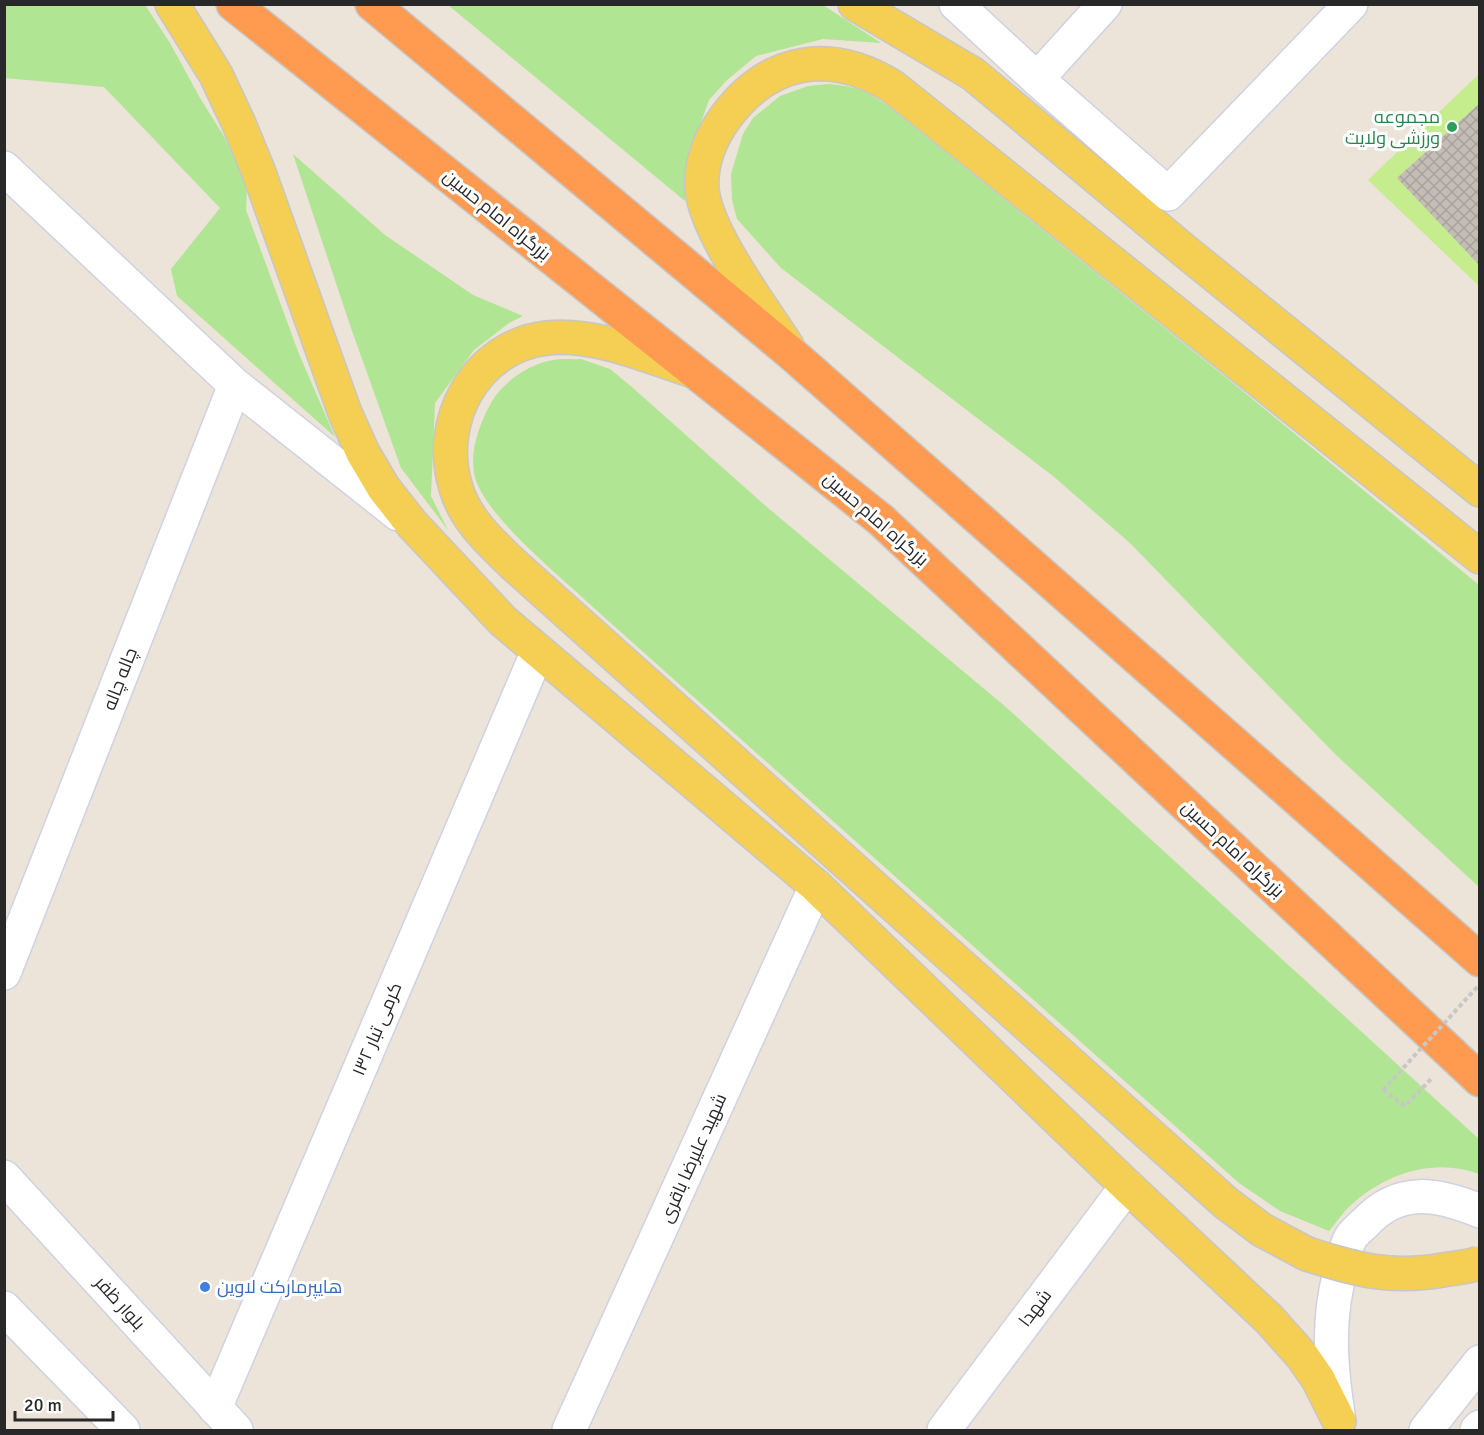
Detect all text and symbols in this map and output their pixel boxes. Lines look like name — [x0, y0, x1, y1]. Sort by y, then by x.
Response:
place label: مجموعه ورزشی ولایت — [1345, 106, 1440, 149]
marker: مجموعه ورزشی ولایت — [1445, 120, 1459, 134]
street label: بزرگراه امام حسین — [438, 165, 555, 266]
street label: بزرگراه امام حسین — [818, 467, 933, 571]
street label: چاله چاله — [98, 645, 143, 714]
street label: بزرگراه امام حسین — [1177, 796, 1289, 903]
street label: کرمی تبار ۱۳۲ — [347, 979, 407, 1079]
street label: شهید علیرضا باقری — [655, 1090, 731, 1226]
street label: بلوار ظفر — [90, 1271, 150, 1334]
place label: هایپرمارکت لاوین — [217, 1276, 342, 1299]
marker: هایپرمارکت لاوین — [198, 1280, 212, 1294]
street label: شهدا — [1014, 1285, 1056, 1331]
scale bar — [15, 1384, 112, 1422]
text: 20 m — [24, 1394, 62, 1416]

